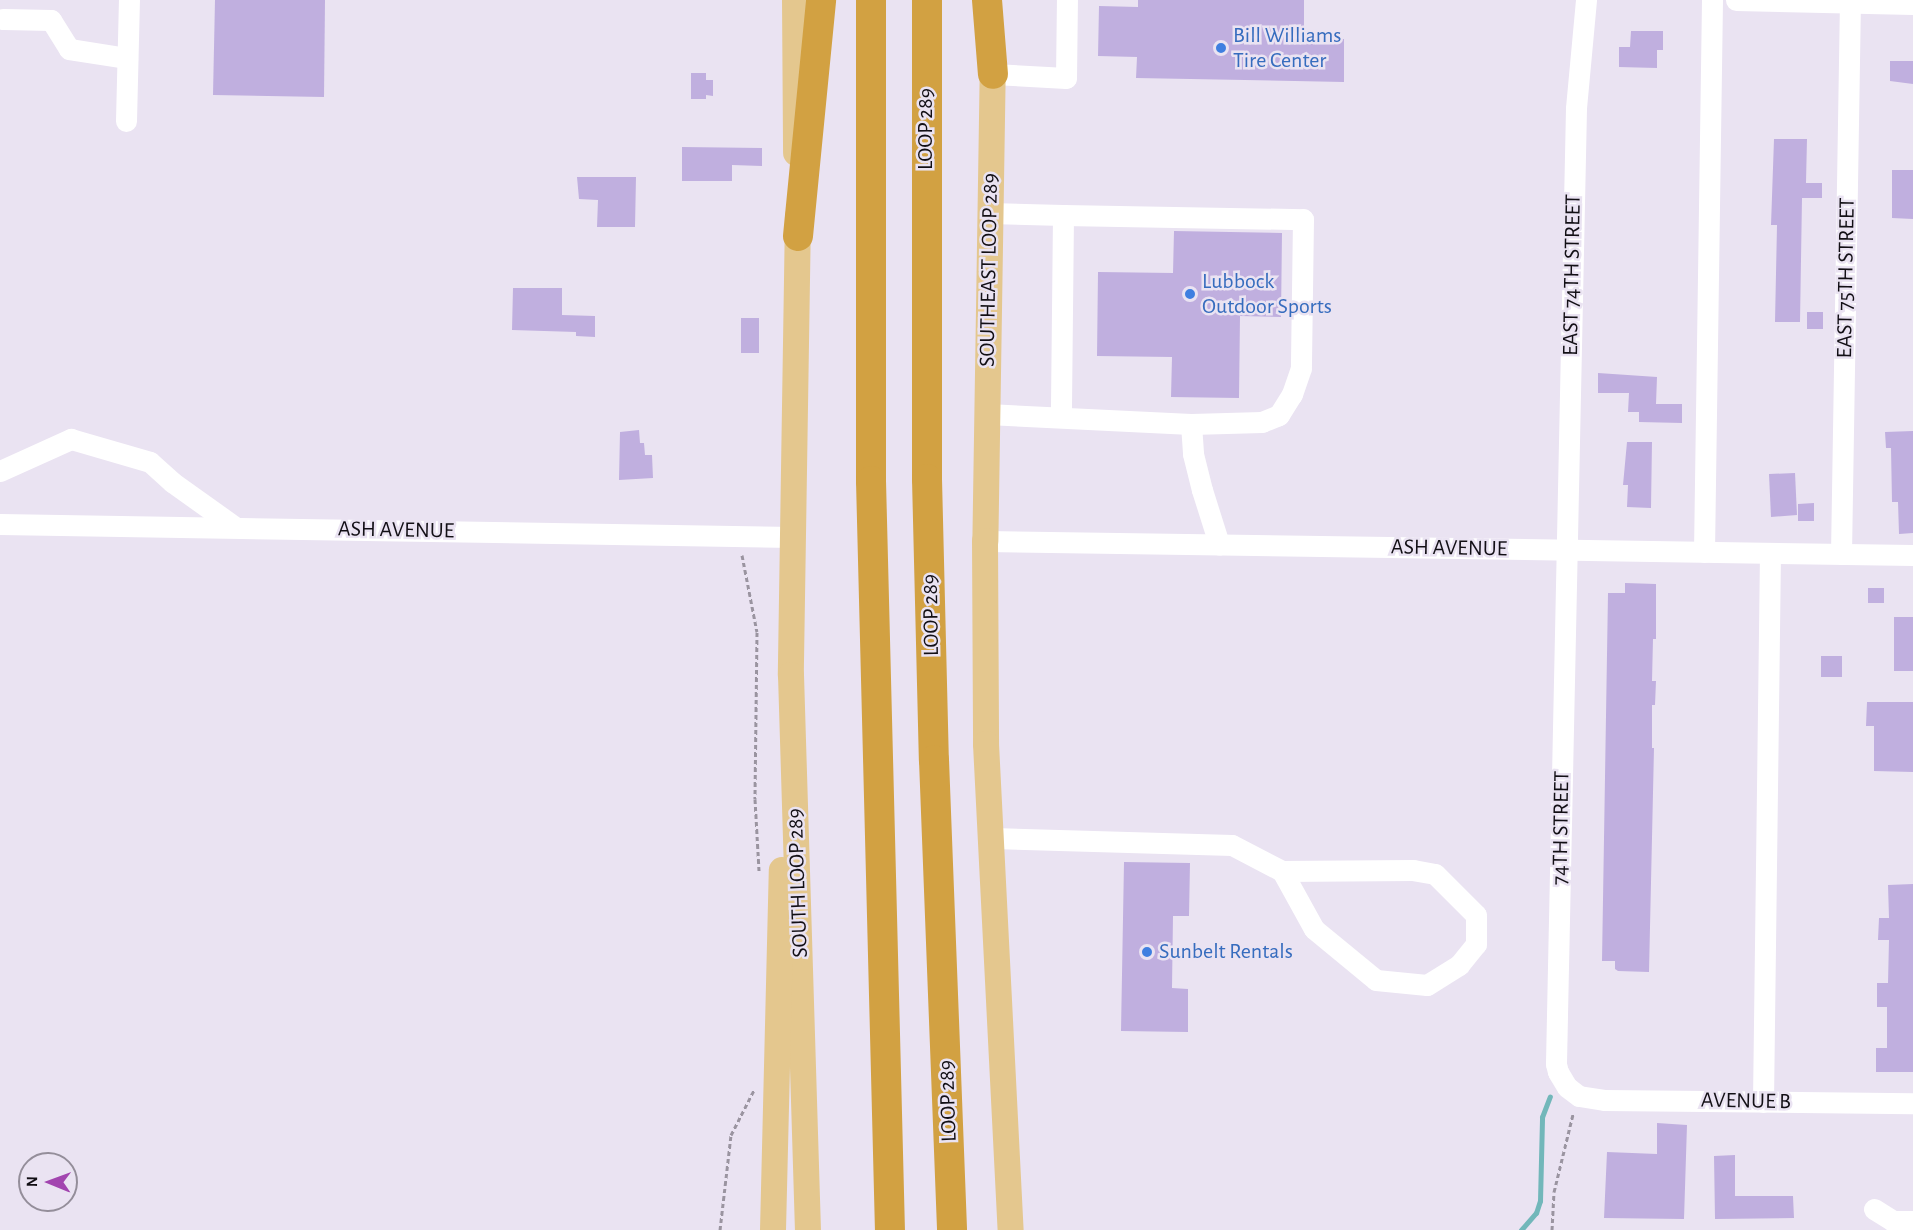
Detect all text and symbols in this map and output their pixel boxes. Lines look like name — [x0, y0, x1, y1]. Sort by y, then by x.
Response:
place label: Bill Williams Tire Center — [1233, 22, 1341, 74]
marker: Bill Williams Tire Center — [1214, 41, 1228, 55]
street label: LOOP 289 — [913, 88, 939, 170]
street label: SOUTHEAST LOOP 289 — [974, 173, 1004, 367]
street label: EAST 74TH STREET — [1557, 194, 1587, 356]
street label: EAST 75TH STREET — [1831, 197, 1861, 359]
place label: Lubbock Outdoor Sports — [1202, 268, 1332, 320]
marker: Lubbock Outdoor Sports — [1183, 287, 1197, 301]
street label: ASH AVENUE — [338, 516, 454, 544]
street label: ASH AVENUE — [1391, 534, 1507, 562]
street label: LOOP 289 — [917, 574, 945, 656]
street label: 74TH STREET — [1547, 771, 1575, 885]
street label: SOUTH LOOP 289 — [782, 808, 814, 958]
place label: Sunbelt Rentals — [1159, 939, 1293, 965]
marker: Sunbelt Rentals — [1140, 945, 1154, 959]
street label: LOOP 289 — [933, 1059, 963, 1143]
street label: AVENUE B — [1701, 1087, 1791, 1115]
north arrow — [18, 1152, 78, 1212]
text: N — [24, 1176, 40, 1187]

